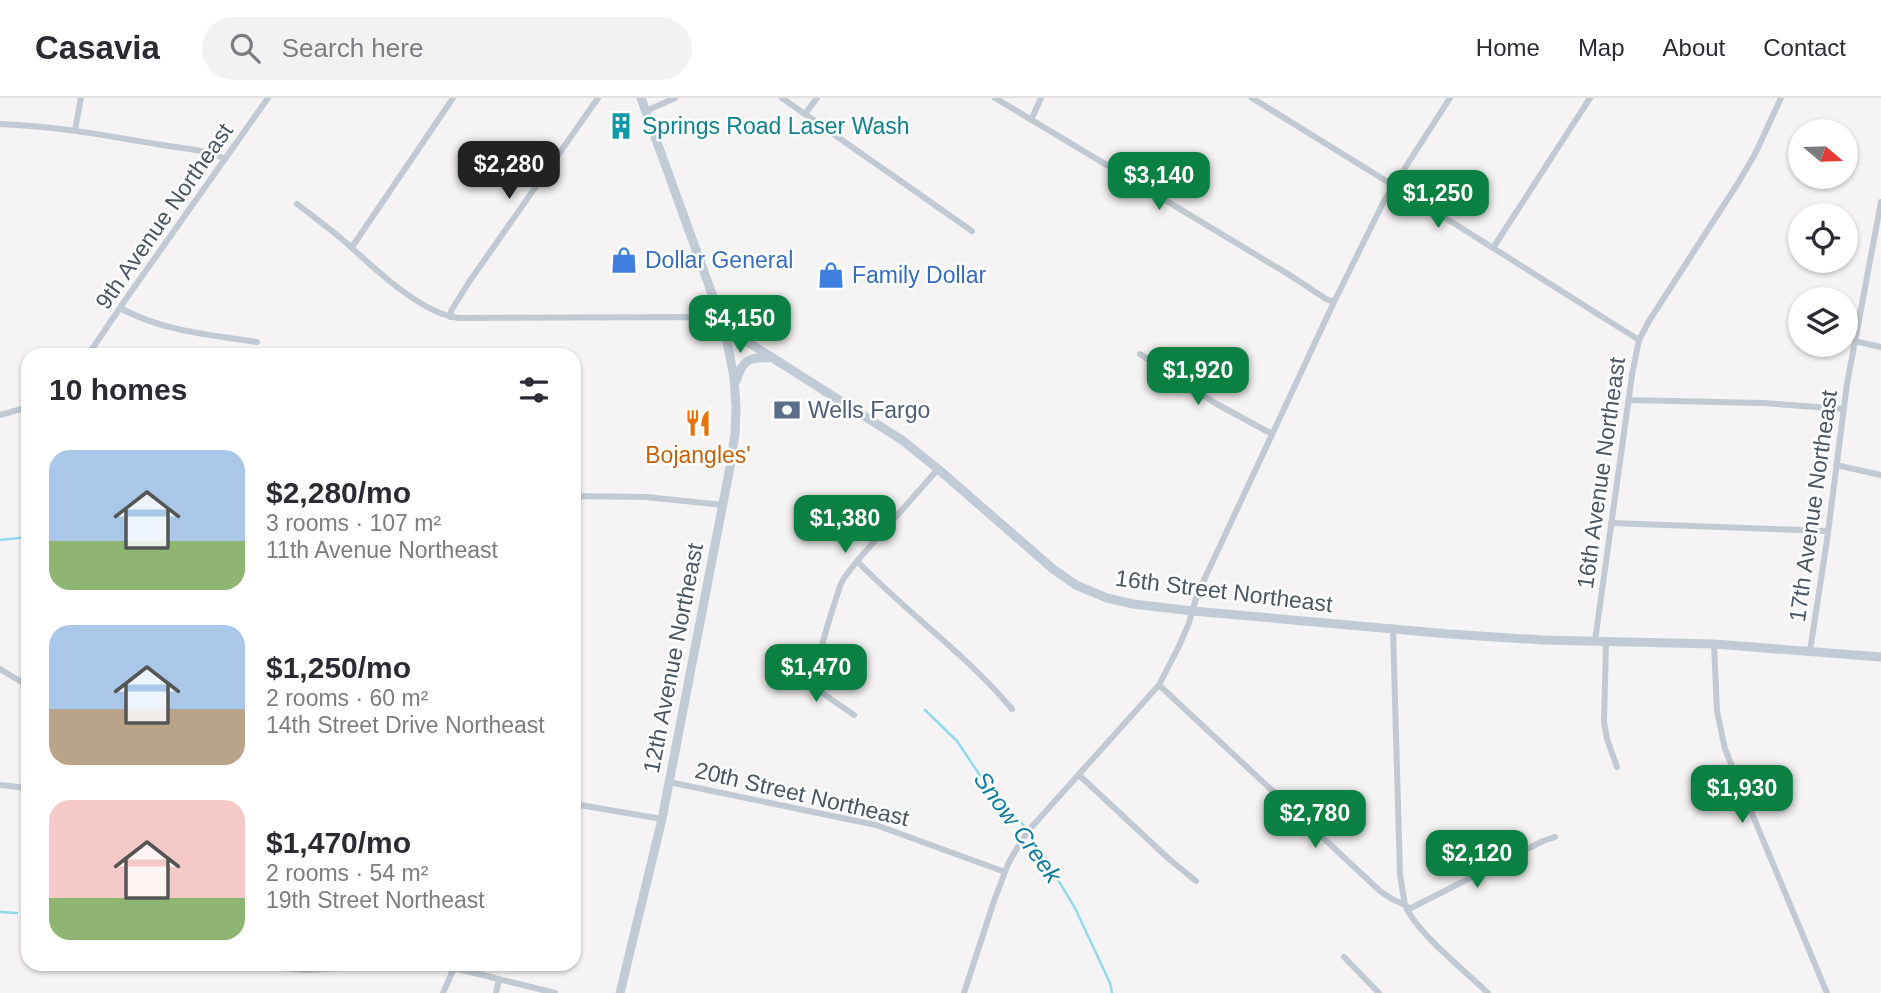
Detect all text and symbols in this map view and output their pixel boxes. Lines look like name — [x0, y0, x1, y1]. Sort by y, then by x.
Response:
search box — [202, 17, 692, 80]
text: Casavia — [35, 29, 160, 66]
icon: search — [226, 29, 264, 67]
text: Search here — [282, 33, 423, 63]
text: Home — [1476, 34, 1540, 61]
text: Map — [1578, 34, 1625, 61]
text: About — [1663, 34, 1725, 61]
text: Contact — [1763, 34, 1846, 61]
building icon: Springs Road Laser Wash — [606, 111, 636, 141]
place label: Springs Road Laser Wash — [642, 113, 910, 139]
street label: 9th Avenue Northeast — [90, 118, 238, 314]
north arrow — [1788, 119, 1858, 189]
map controls — [1788, 119, 1858, 357]
pin: $2,280 — [452, 141, 566, 201]
text: $2,280 — [474, 151, 544, 177]
pin: $3,140 — [1102, 152, 1216, 212]
text: $3,140 — [1124, 162, 1194, 188]
pin: $1,250 — [1381, 170, 1495, 230]
text: $1,250 — [1403, 180, 1473, 206]
button: locate — [1788, 203, 1858, 273]
shop icon: Dollar General — [609, 245, 639, 275]
place label: Dollar General — [645, 247, 793, 273]
shop icon: Family Dollar — [816, 260, 846, 290]
place label: Family Dollar — [852, 262, 987, 288]
button: layers — [1788, 287, 1858, 357]
pin: $4,150 — [683, 296, 797, 355]
text: $4,150 — [705, 305, 775, 331]
pin: $1,920 — [1141, 348, 1255, 407]
street label: 16th Avenue Northeast — [1572, 355, 1630, 590]
text: $1,920 — [1163, 357, 1233, 383]
icon: filters — [515, 371, 553, 409]
text: 10 homes — [49, 373, 187, 406]
street label: 17th Avenue Northeast — [1784, 388, 1842, 623]
bank icon: Wells Fargo — [772, 395, 802, 425]
place label: Wells Fargo — [808, 397, 930, 423]
restaurant icon: Bojangles' — [683, 408, 713, 438]
place label: Bojangles' — [645, 442, 751, 468]
text: $2,280/mo — [266, 476, 411, 509]
icon: home — [105, 478, 189, 562]
pin: $1,380 — [788, 496, 902, 555]
text: $1,380 — [810, 505, 880, 531]
text: 3 rooms · 107 m² — [266, 510, 441, 536]
text: 11th Avenue Northeast — [266, 537, 498, 563]
street label: 12th Avenue Northeast — [638, 540, 708, 775]
street label: 16th Street Northeast — [1114, 565, 1335, 617]
pin: $1,470 — [759, 644, 873, 704]
text: $1,250/mo — [266, 651, 411, 684]
icon: home — [105, 653, 189, 737]
text: $1,470 — [781, 654, 851, 680]
text: 2 rooms · 60 m² — [266, 685, 428, 711]
text: 14th Street Drive Northeast — [266, 712, 545, 738]
street label: 20th Street Northeast — [693, 757, 912, 831]
water label: Snow Creek — [969, 766, 1069, 889]
pin: $1,930 — [1685, 766, 1799, 825]
text: $1,930 — [1707, 775, 1777, 801]
pin: $2,780 — [1258, 790, 1372, 850]
text: $2,780 — [1280, 800, 1350, 826]
text: $1,470/mo — [266, 826, 411, 859]
icon: home — [105, 828, 189, 912]
pin: $2,120 — [1420, 830, 1534, 890]
text: $2,120 — [1442, 840, 1512, 866]
text: 2 rooms · 54 m² — [266, 860, 428, 886]
text: 19th Street Northeast — [266, 887, 485, 913]

